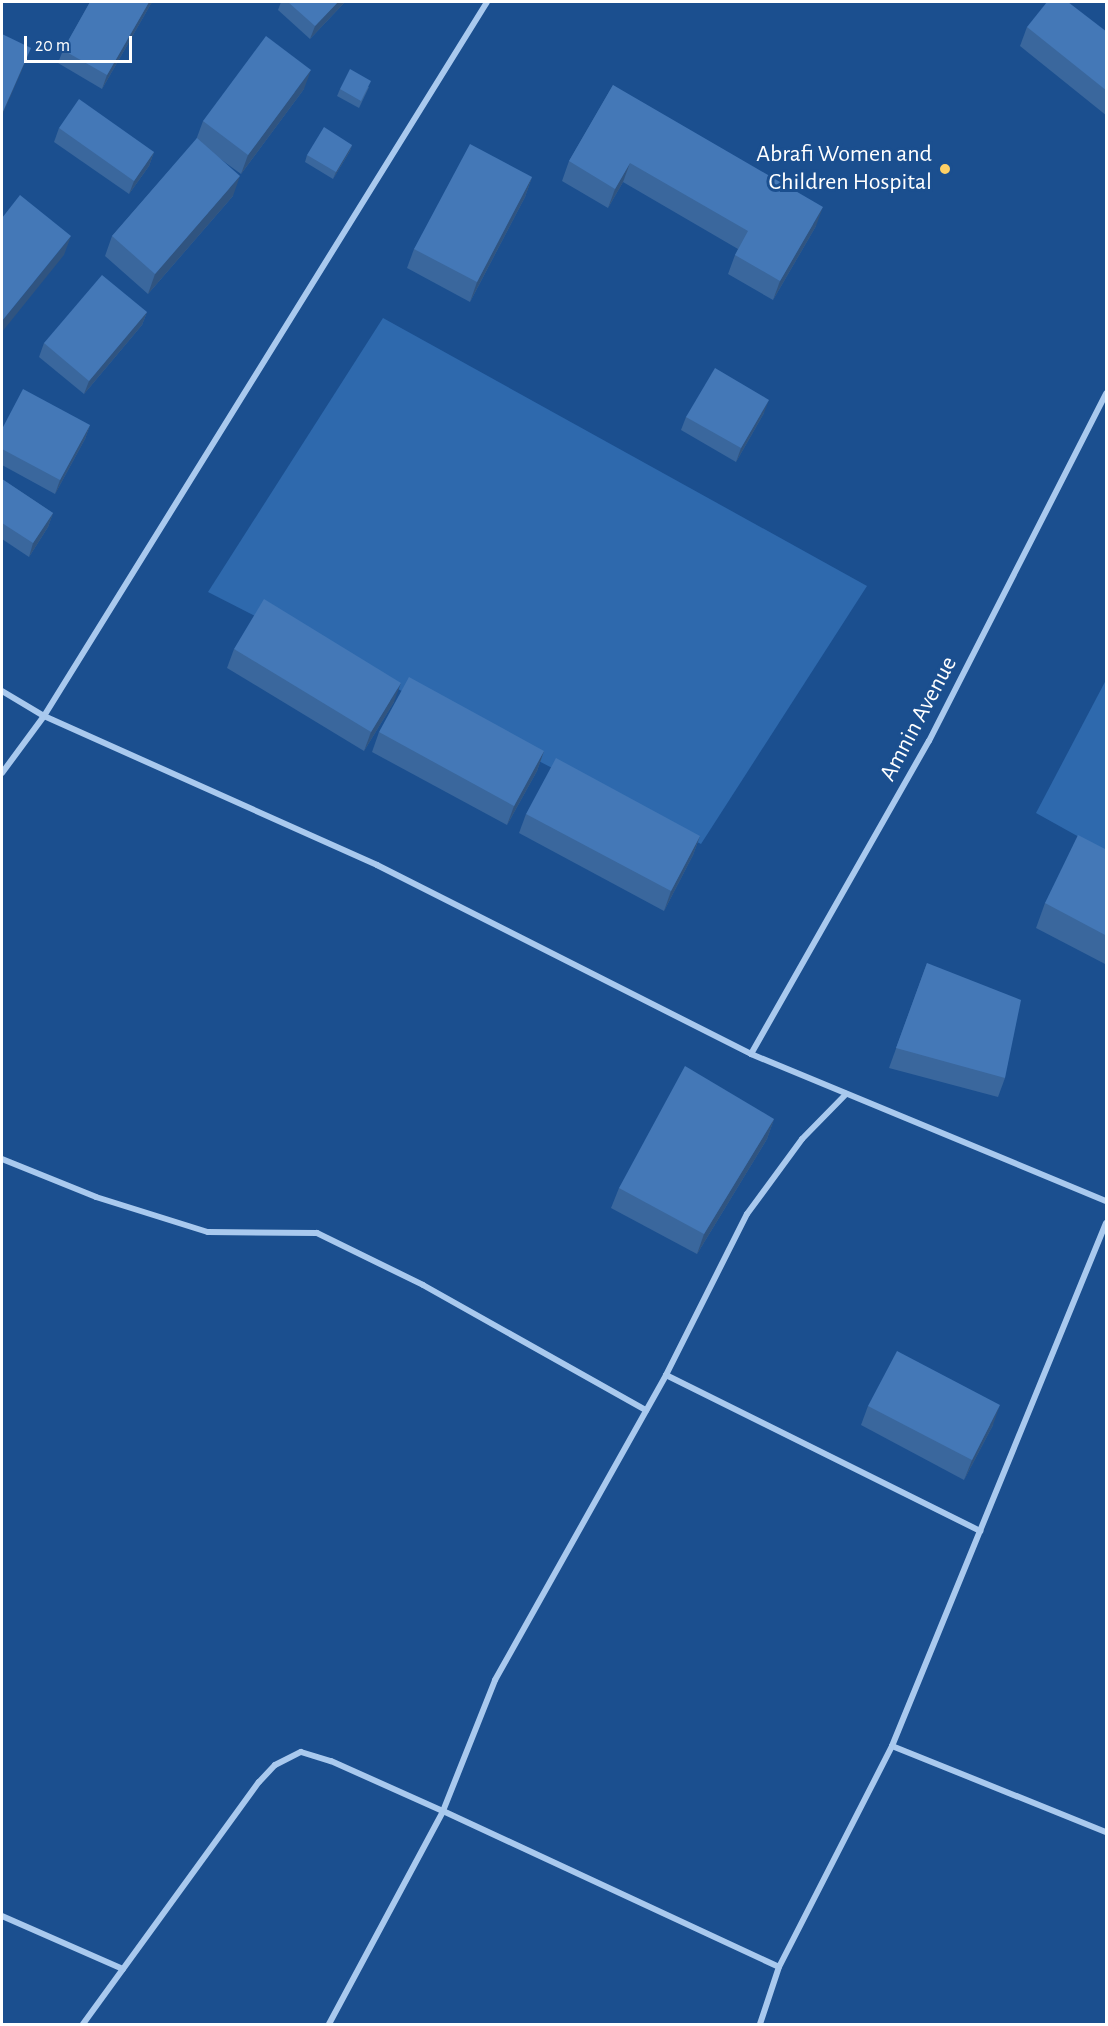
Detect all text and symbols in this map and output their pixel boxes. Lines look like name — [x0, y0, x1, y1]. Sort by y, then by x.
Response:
scale bar — [27, 24, 135, 62]
text: 20 m — [35, 37, 70, 55]
place label: Abrafi Women and Children Hospital — [756, 141, 932, 197]
marker: Abrafi Women and Children Hospital — [936, 160, 954, 178]
street label: Amnin Avenue — [874, 652, 964, 786]

